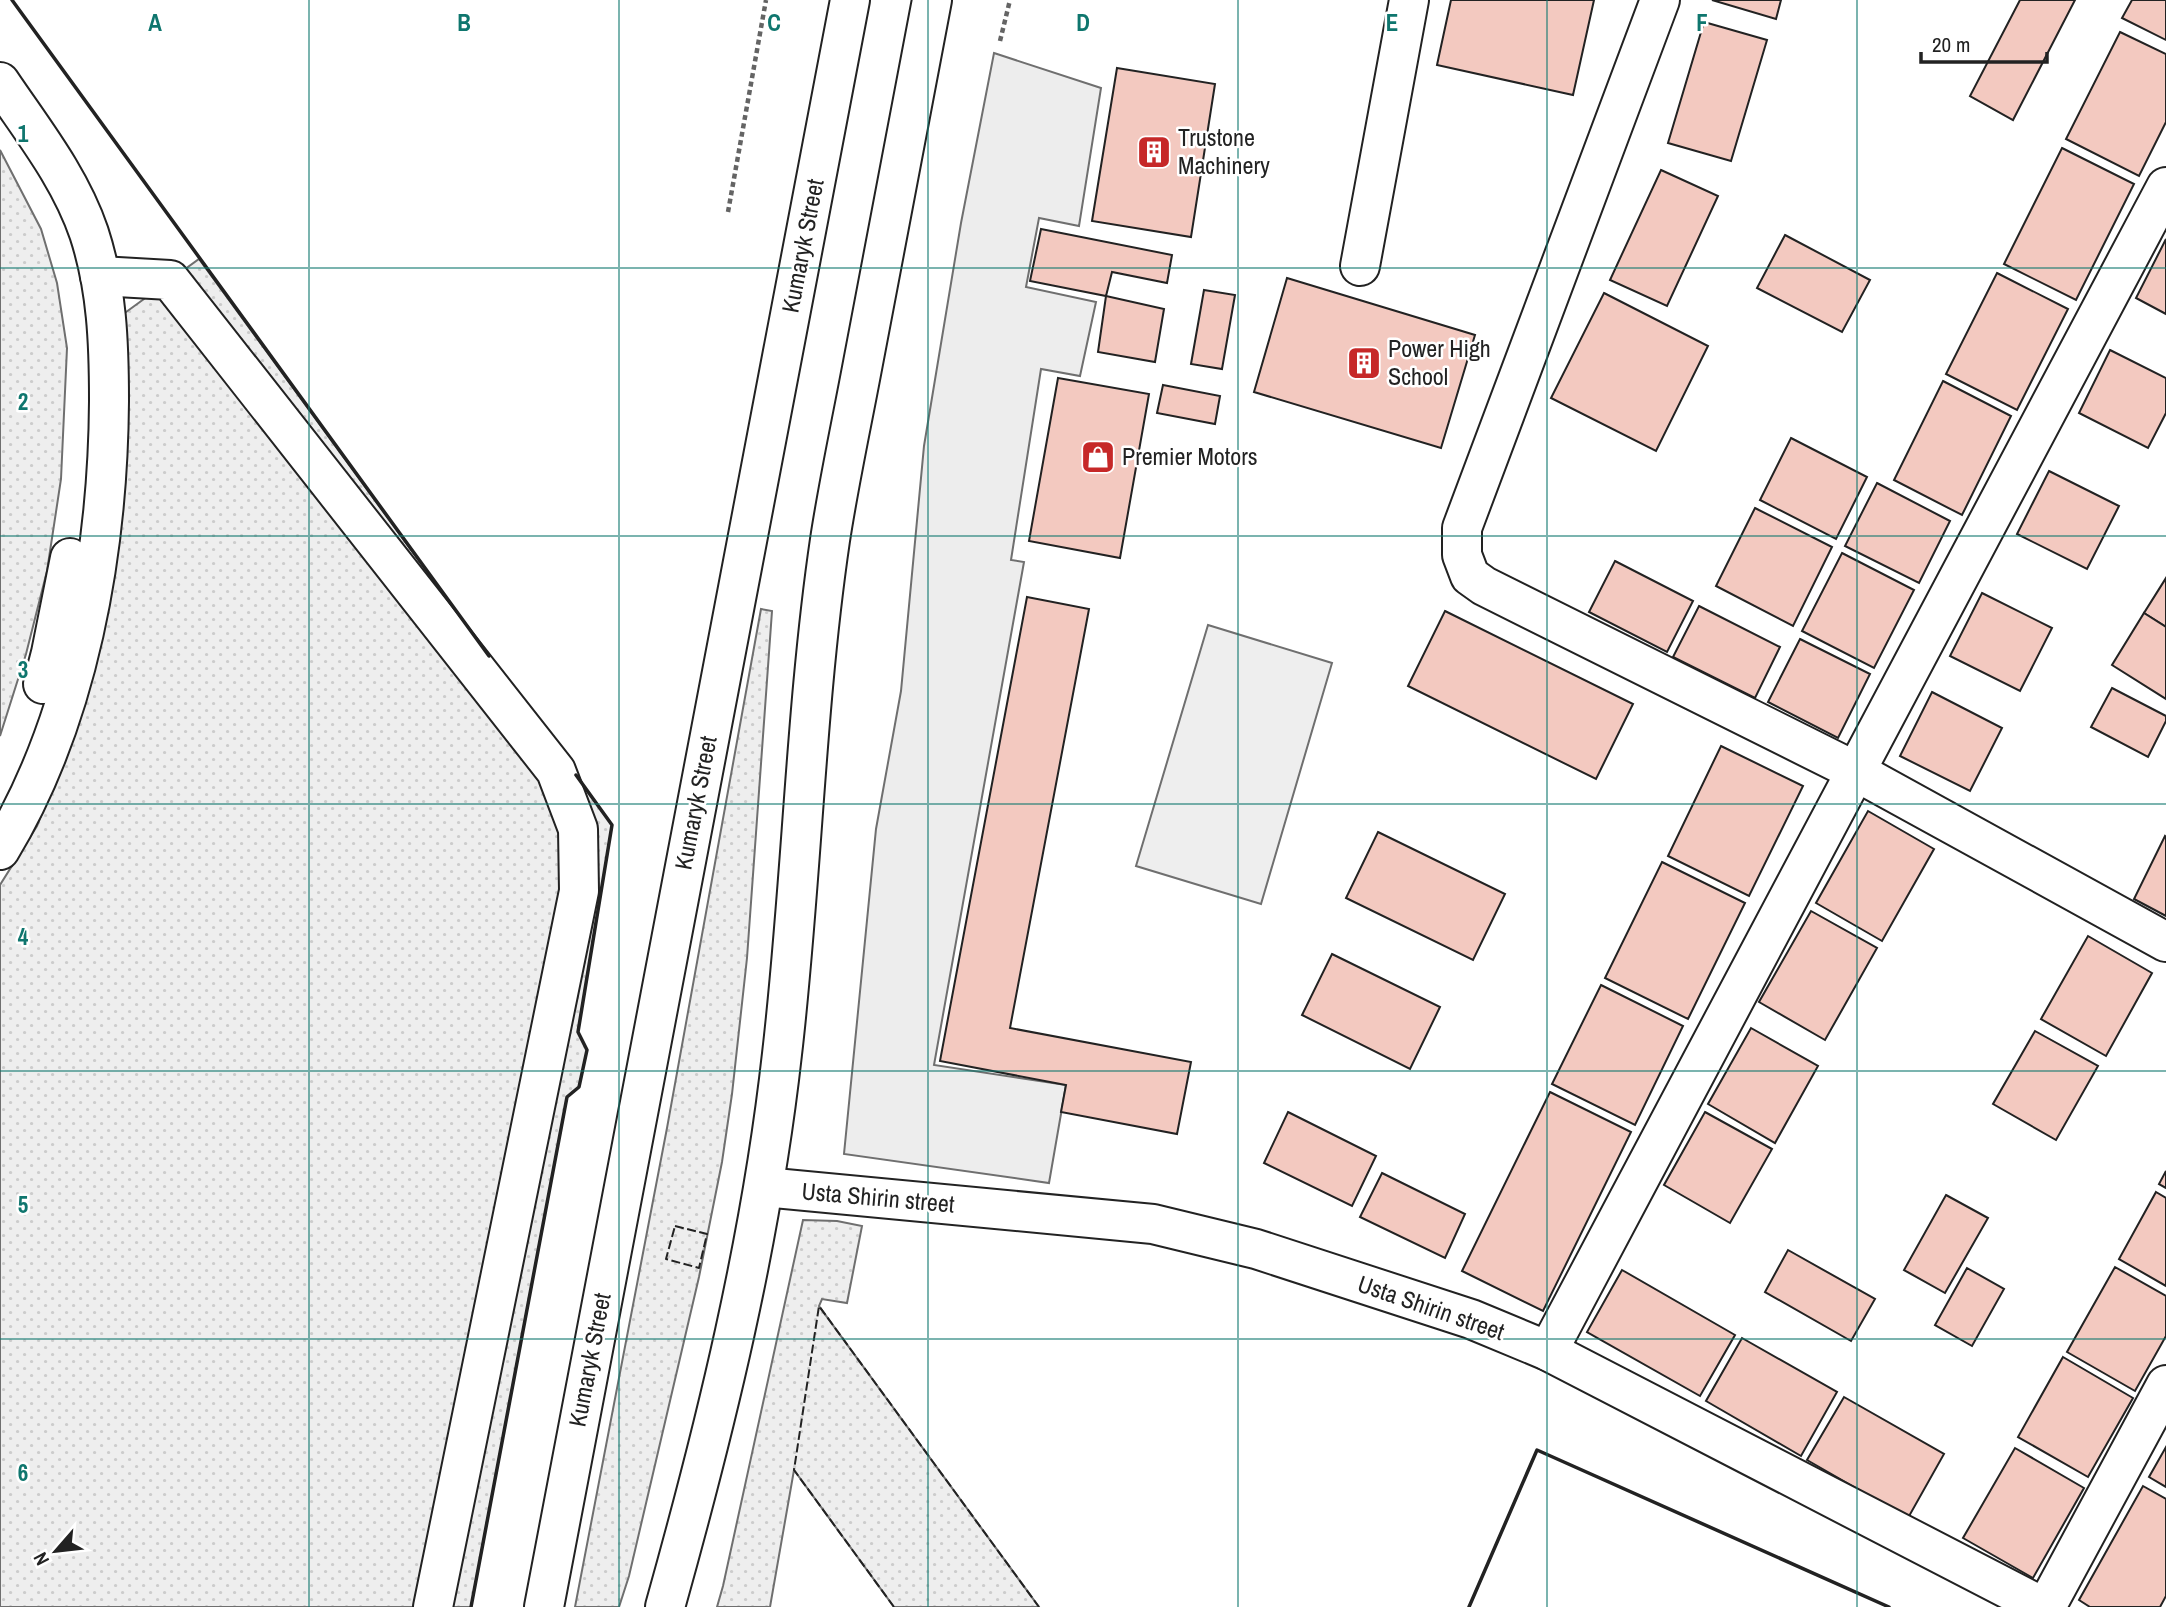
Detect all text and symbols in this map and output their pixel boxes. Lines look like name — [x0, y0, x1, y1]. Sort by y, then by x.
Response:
text: A — [148, 7, 162, 38]
text: B — [457, 7, 471, 38]
text: C — [767, 7, 781, 38]
text: D — [1076, 7, 1090, 38]
text: E — [1386, 7, 1398, 38]
text: F — [1696, 7, 1708, 38]
scale bar — [1921, 21, 2047, 65]
text: 20 m — [1932, 30, 1970, 59]
text: 1 — [18, 118, 29, 149]
place label: Trustone Machinery — [1178, 121, 1270, 181]
building icon: Trustone Machinery — [1135, 133, 1173, 171]
street label: Kumaryk Street — [773, 176, 831, 315]
place label: Power High School — [1388, 332, 1491, 392]
building icon: Power High School — [1345, 344, 1383, 382]
text: 2 — [18, 386, 28, 417]
shop icon: Premier Motors — [1079, 438, 1117, 476]
place label: Premier Motors — [1122, 440, 1258, 472]
text: 3 — [18, 654, 28, 685]
street label: Kumaryk Street — [666, 733, 724, 872]
text: 4 — [18, 921, 29, 952]
street label: Usta Shirin street — [800, 1174, 956, 1220]
text: 5 — [18, 1189, 28, 1220]
street label: Usta Shirin street — [1354, 1267, 1509, 1347]
street label: Kumaryk Street — [560, 1290, 618, 1429]
text: 6 — [18, 1457, 28, 1488]
north arrow — [21, 1516, 91, 1586]
text: N — [27, 1548, 55, 1570]

